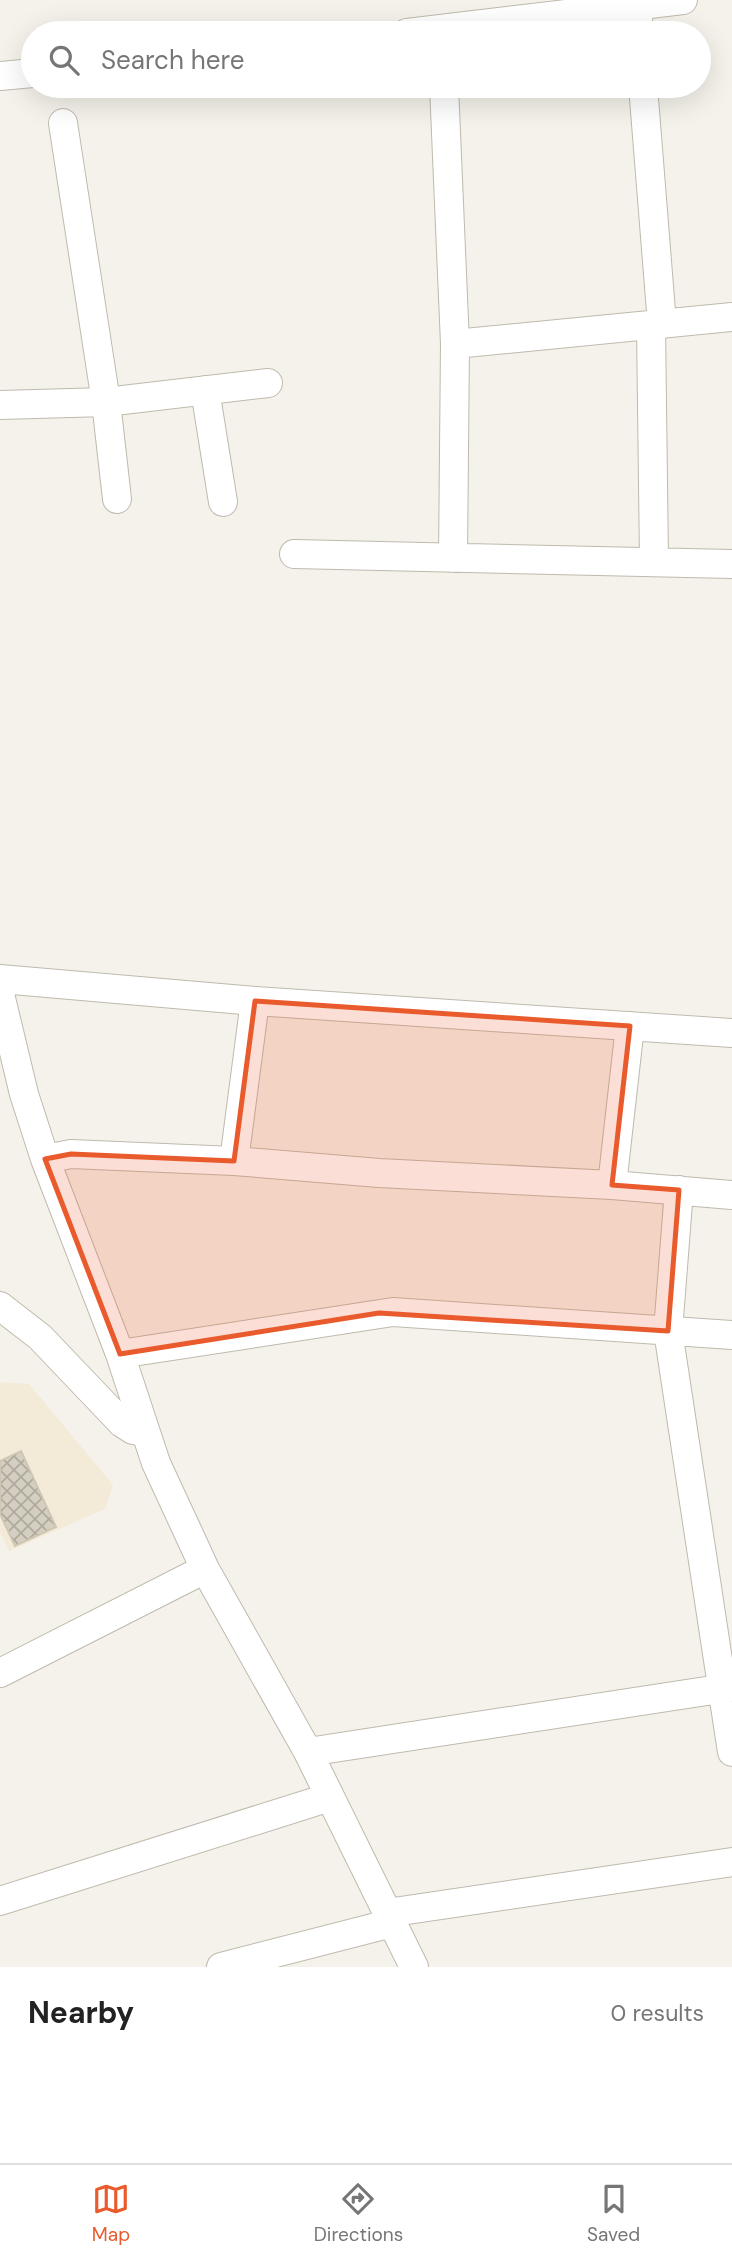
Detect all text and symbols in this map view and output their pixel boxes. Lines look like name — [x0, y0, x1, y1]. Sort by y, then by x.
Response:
search box — [21, 21, 711, 98]
icon: search — [45, 41, 83, 79]
text: Search here — [101, 43, 244, 77]
text: Nearby — [28, 1993, 134, 2032]
text: 0 results — [611, 1998, 704, 2028]
tab: Map — [92, 2180, 130, 2247]
tab: Directions — [314, 2180, 403, 2247]
tab: Saved — [587, 2180, 640, 2247]

